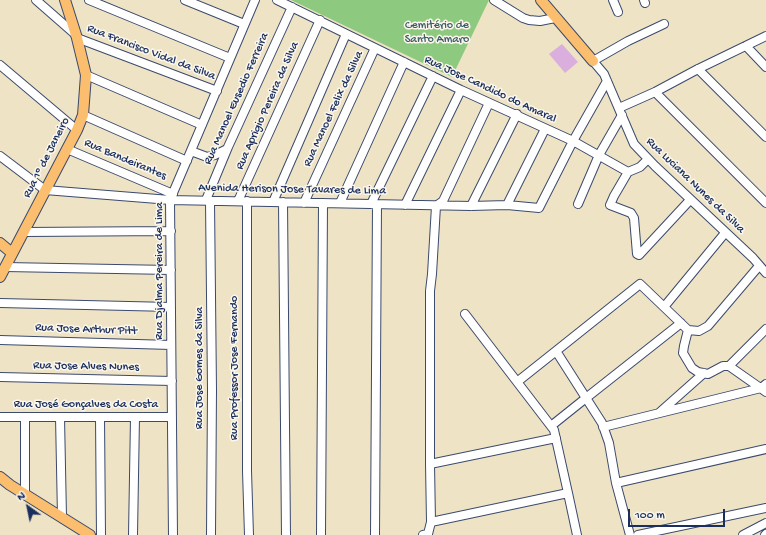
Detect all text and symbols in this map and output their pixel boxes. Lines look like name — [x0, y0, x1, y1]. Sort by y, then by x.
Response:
park label: Cemitério de Santo Amaro — [405, 19, 469, 47]
street label: Rua Francisco Vidal da Silva — [85, 22, 217, 84]
street label: Rua Manoel Eusedio Ferreira — [201, 31, 273, 167]
street label: Rua Aprigio Pereira da Silva — [233, 40, 303, 172]
street label: Rua Manoel Felix da Silva — [301, 49, 367, 169]
street label: Rua Jose Candido do Amaral — [422, 53, 558, 127]
street label: Rua 1º de Janeiro — [21, 115, 73, 201]
street label: Rua Luciana Nunes da Silva — [643, 135, 747, 237]
street label: Rua Bandeirantes — [82, 136, 168, 184]
street label: Avenida Herison Jose Tavares de Lima — [198, 181, 386, 199]
street label: Rua Djalma Pereira de Lima — [153, 202, 167, 340]
street label: Rua Professor Jose Fernando — [228, 296, 242, 440]
street label: Rua Jose Gomes da Silva — [193, 307, 207, 429]
street label: Rua Jose Arthur Pitt — [35, 321, 137, 339]
street label: Rua Jose Alves Nunes — [33, 359, 139, 375]
street label: Rua José Gonçalves da Costa — [14, 398, 158, 412]
north arrow — [8, 487, 48, 527]
text: N — [15, 490, 28, 504]
scale bar — [630, 501, 727, 527]
text: 100 m — [635, 509, 665, 523]

